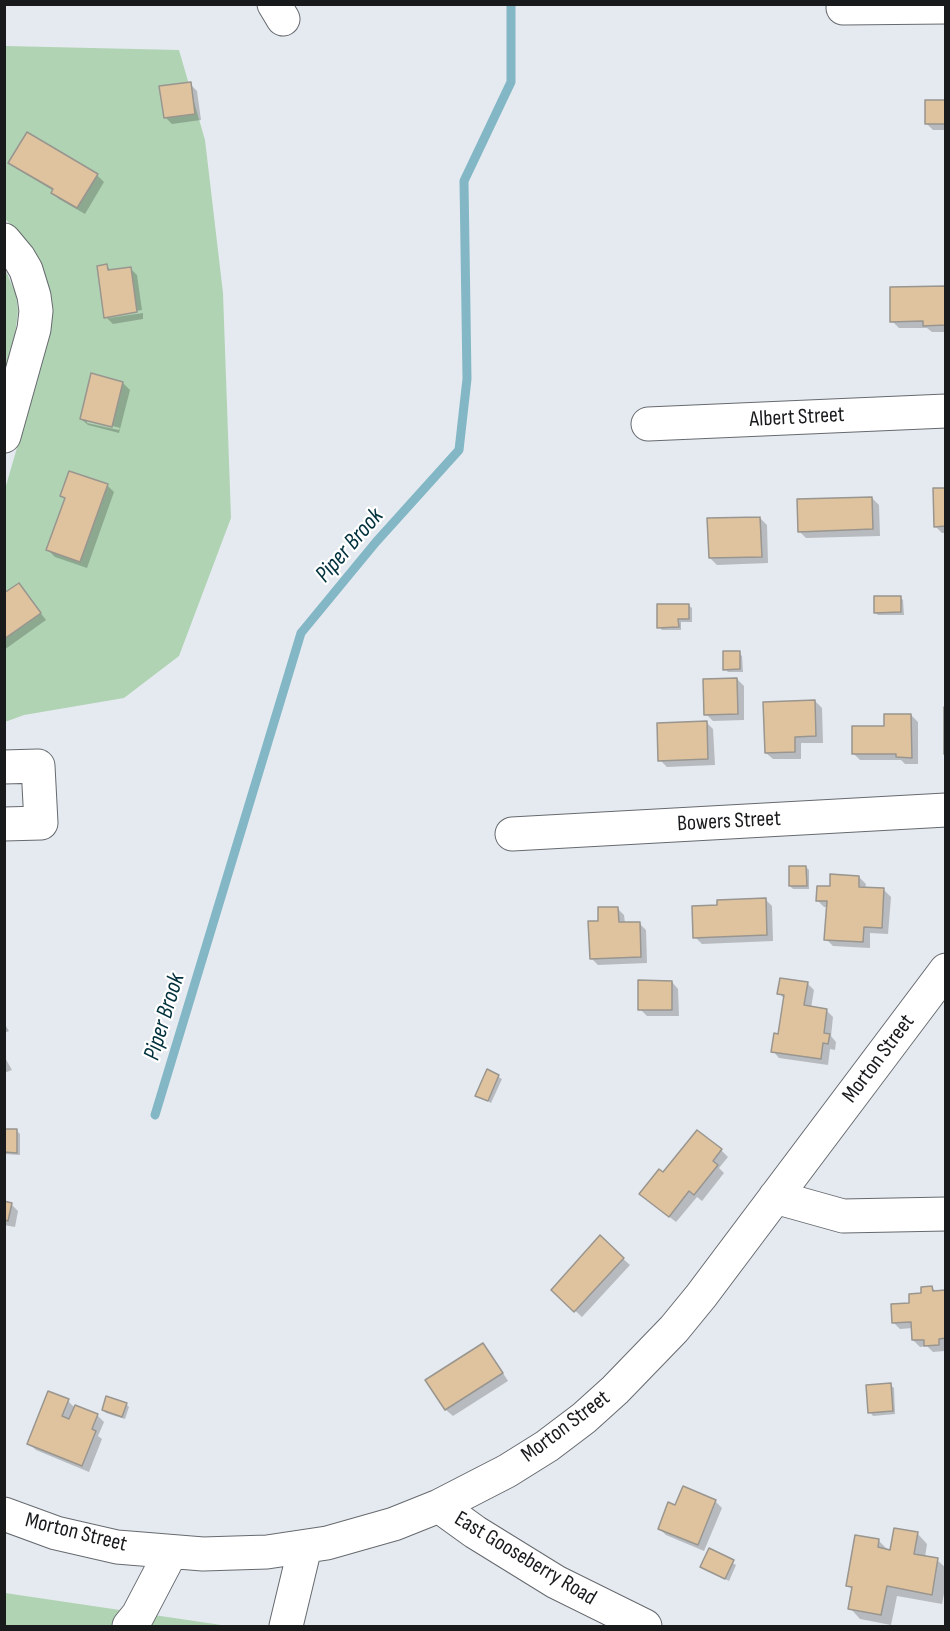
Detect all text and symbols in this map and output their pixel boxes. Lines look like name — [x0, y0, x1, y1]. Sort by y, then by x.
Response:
street label: Albert Street — [749, 402, 845, 434]
water label: Piper Brook — [310, 503, 390, 589]
street label: Bowers Street — [677, 806, 781, 838]
water label: Piper Brook — [138, 970, 192, 1064]
street label: Morton Street — [837, 1010, 921, 1108]
street label: Morton Street — [517, 1385, 615, 1469]
street label: East Gooseberry Road — [449, 1506, 601, 1612]
street label: Morton Street — [22, 1508, 130, 1558]

